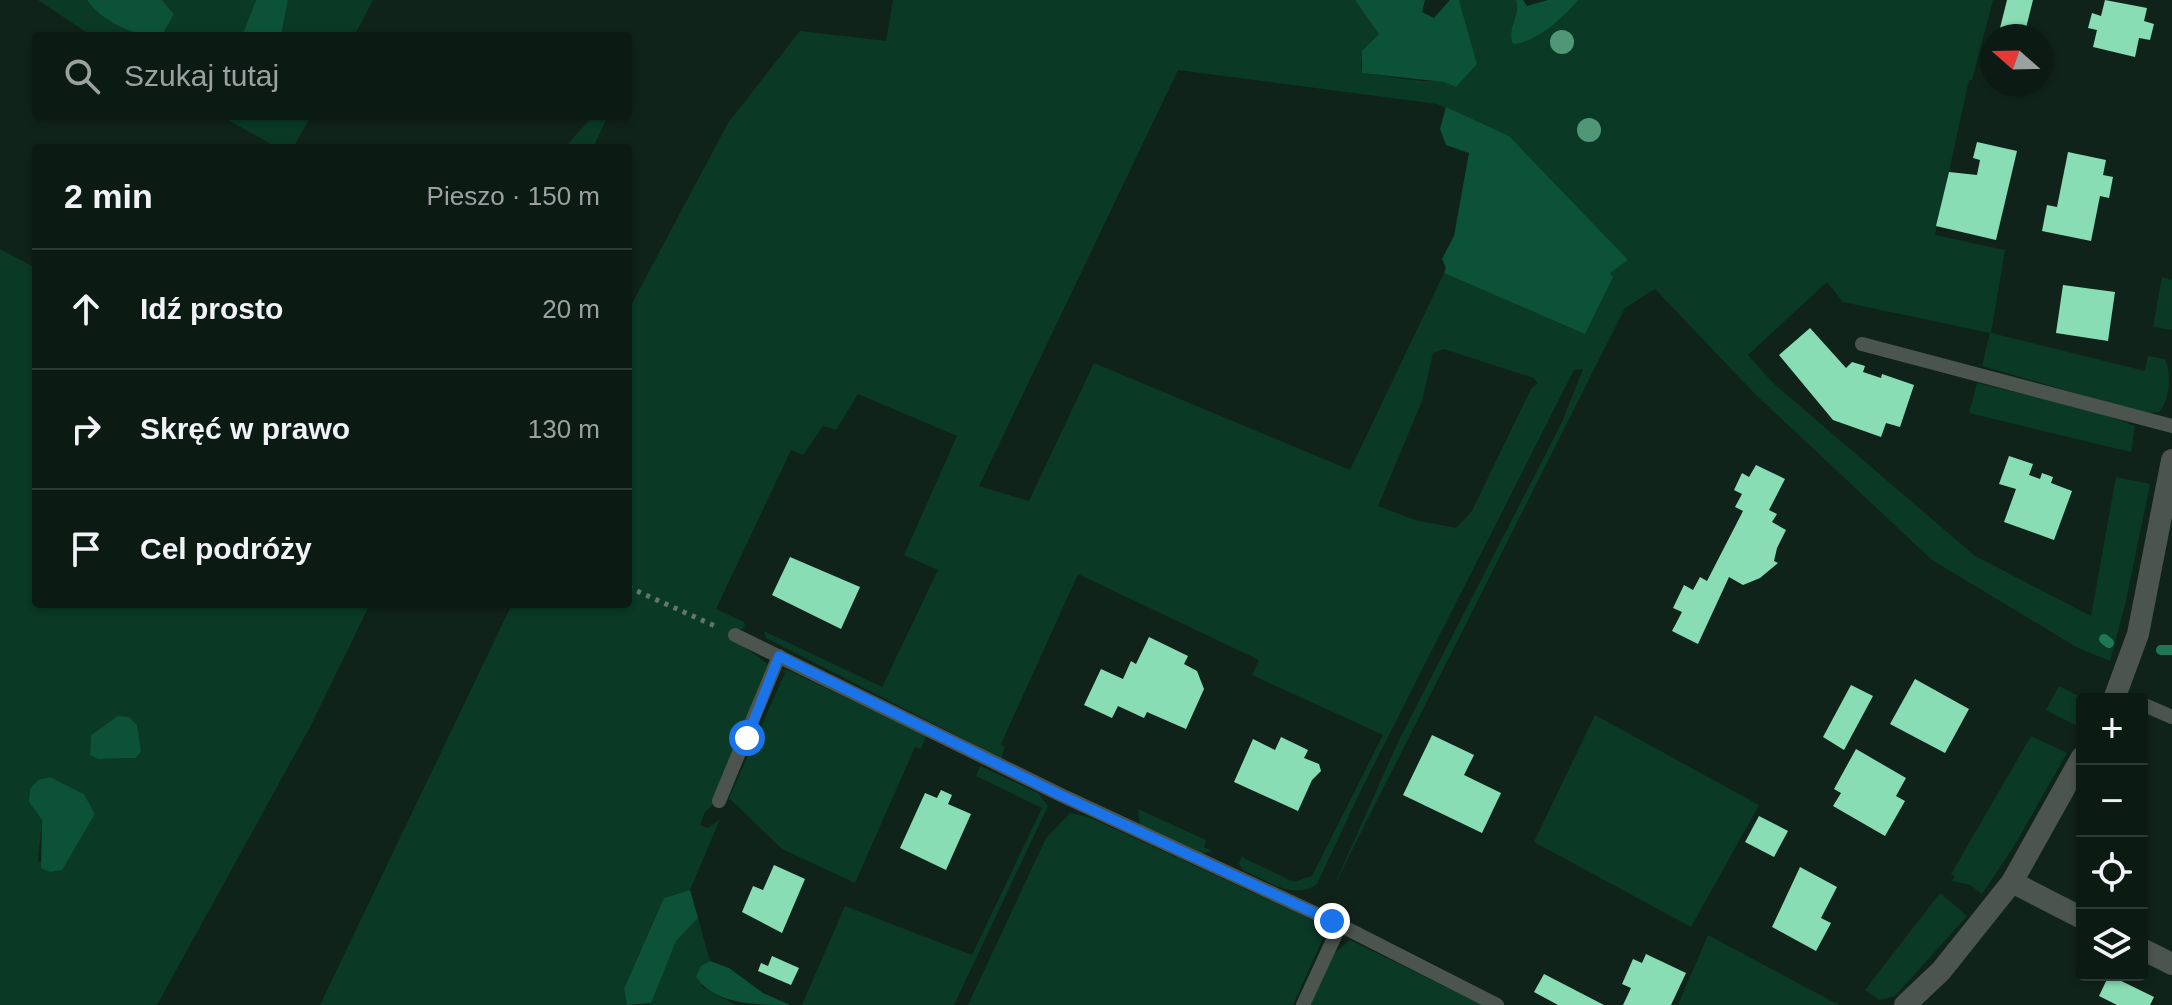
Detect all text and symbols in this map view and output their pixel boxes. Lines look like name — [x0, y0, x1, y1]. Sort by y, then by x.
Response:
north arrow — [1980, 24, 2052, 96]
search box — [32, 32, 632, 120]
icon: search — [60, 54, 104, 98]
text: Szukaj tutaj — [124, 59, 279, 92]
text: 2 min — [64, 177, 153, 215]
text: Pieszo · 150 m — [427, 181, 600, 211]
icon: ahead — [64, 287, 108, 331]
text: Idź prosto — [140, 292, 283, 325]
text: 20 m — [542, 294, 600, 324]
icon: right — [64, 407, 108, 451]
text: Skręć w prawo — [140, 412, 350, 445]
text: 130 m — [528, 414, 600, 444]
icon: arrive — [64, 527, 108, 571]
text: Cel podróży — [140, 532, 312, 565]
map controls — [2076, 693, 2148, 981]
button: + — [2076, 693, 2148, 765]
route start — [729, 720, 765, 756]
button: − — [2076, 765, 2148, 837]
button: locate — [2076, 837, 2148, 909]
route end — [1314, 903, 1350, 939]
button: layers — [2076, 909, 2148, 981]

